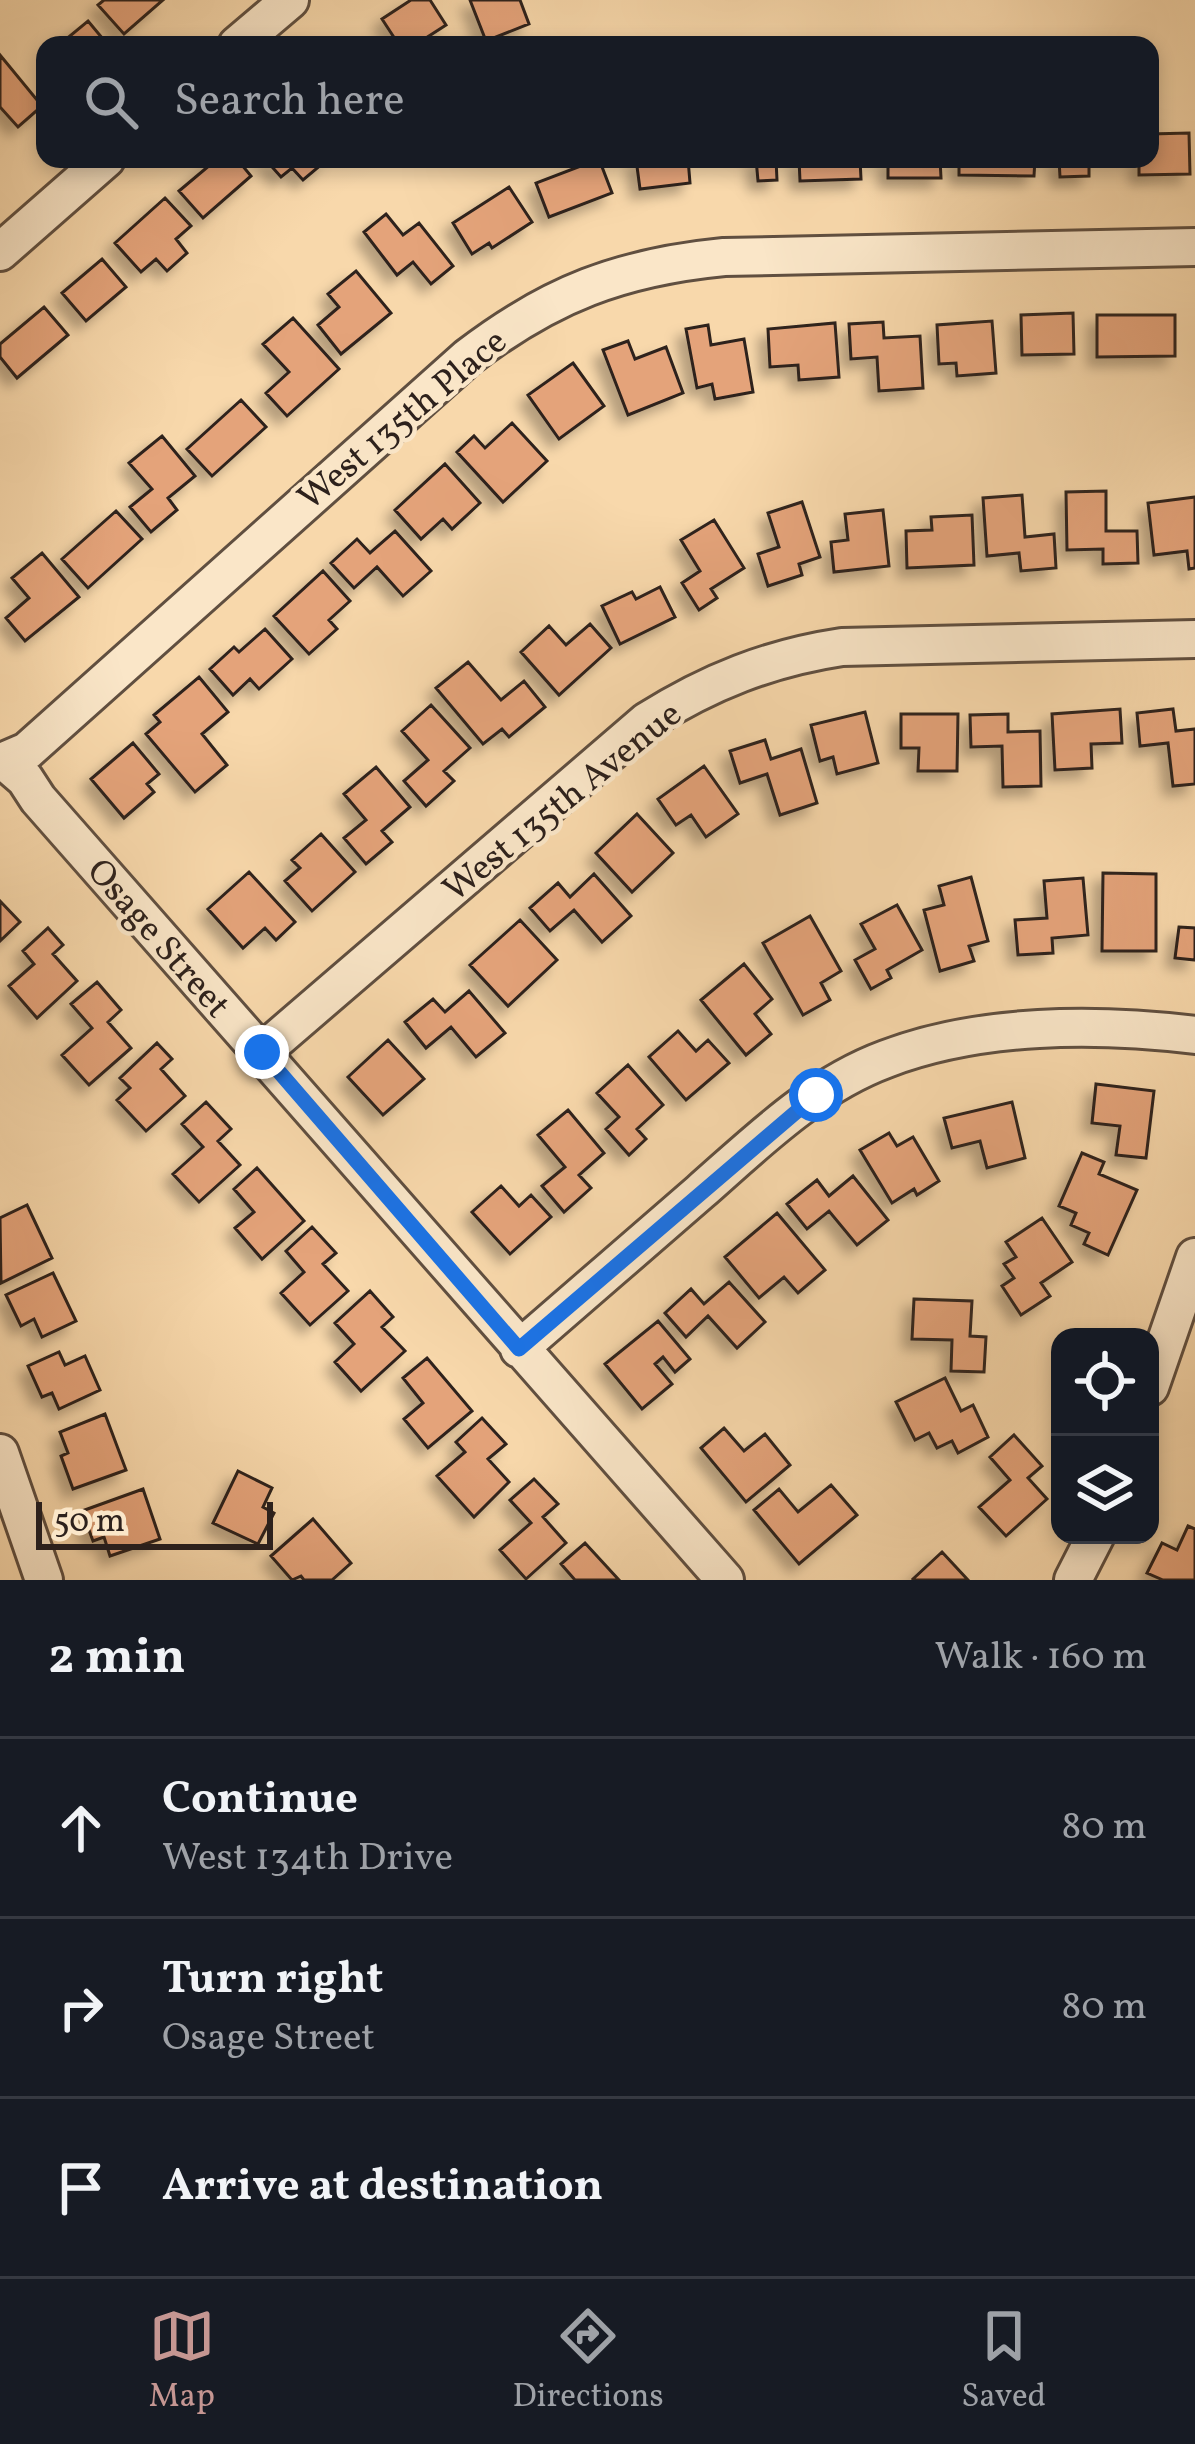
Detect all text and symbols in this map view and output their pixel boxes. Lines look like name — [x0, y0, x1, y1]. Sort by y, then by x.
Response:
search box — [36, 36, 1159, 168]
icon: search — [78, 69, 144, 135]
text: Search here — [174, 71, 405, 134]
street label: West 135th Place — [288, 319, 519, 524]
street label: West 135th Avenue — [433, 691, 694, 915]
street label: Osage Street — [74, 849, 240, 1030]
route end — [235, 1025, 289, 1079]
route start — [789, 1068, 843, 1122]
map controls — [1051, 1328, 1159, 1544]
button: locate — [1051, 1328, 1159, 1436]
button: layers — [1051, 1436, 1159, 1544]
scale bar — [36, 1496, 273, 1549]
text: 50 m — [54, 1500, 125, 1546]
text: 2 min — [48, 1623, 186, 1694]
text: Walk · 160 m — [934, 1631, 1147, 1685]
text: Continue — [162, 1769, 358, 1832]
icon: ahead — [48, 1795, 114, 1861]
text: 80 m — [1061, 1801, 1147, 1855]
text: West 134th Drive — [162, 1832, 453, 1886]
text: Turn right — [162, 1949, 383, 2012]
icon: right — [48, 1975, 114, 2041]
text: 80 m — [1061, 1981, 1147, 2035]
text: Osage Street — [162, 2012, 375, 2066]
icon: arrive — [48, 2155, 114, 2221]
text: Arrive at destination — [162, 2156, 603, 2219]
tab: Map — [149, 2303, 215, 2421]
tab: Directions — [512, 2303, 664, 2421]
tab: Saved — [961, 2303, 1046, 2421]

